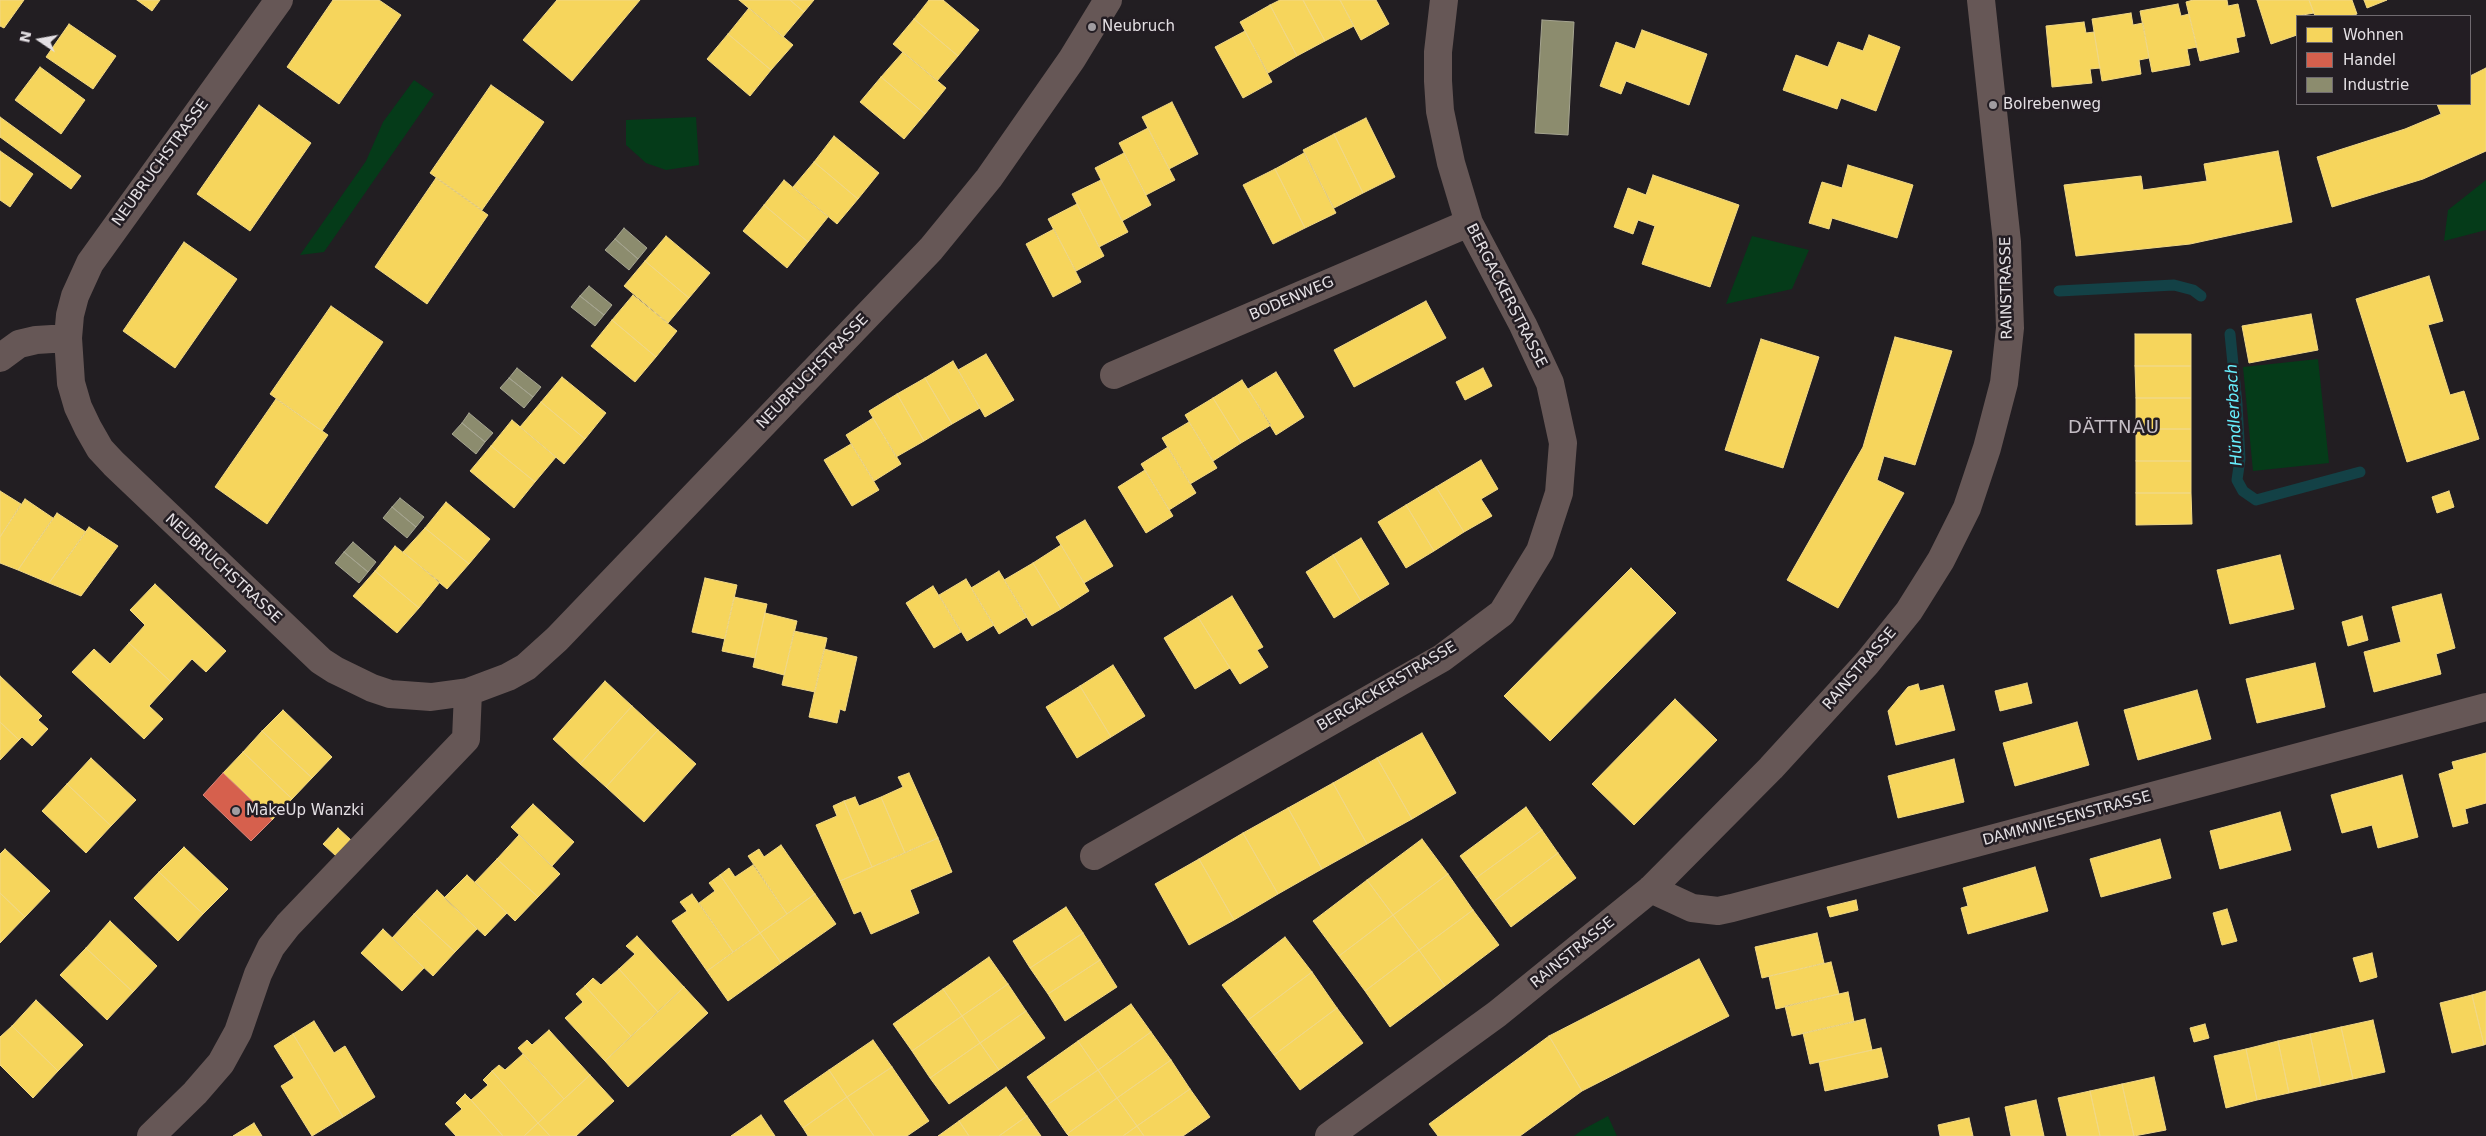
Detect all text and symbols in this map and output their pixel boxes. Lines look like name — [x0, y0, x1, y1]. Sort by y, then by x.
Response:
north arrow — [15, 15, 65, 65]
legend — [2296, 15, 2471, 105]
place label: Neubruch — [1102, 18, 1175, 36]
marker: Neubruch — [1086, 21, 1098, 33]
text: Wohnen — [2343, 26, 2404, 44]
text: N — [16, 29, 34, 44]
text: Handel — [2343, 51, 2396, 69]
text: Industrie — [2343, 76, 2409, 94]
street label: NEUBRUCHSTRASSE — [109, 96, 213, 230]
place label: Bolrebenweg — [2003, 96, 2101, 114]
marker: Bolrebenweg — [1987, 99, 1999, 111]
street label: BERGACKERSTRASSE — [1462, 221, 1550, 371]
street label: RAINSTRASSE — [1997, 236, 2017, 340]
street label: BODENWEG — [1247, 273, 1337, 325]
street label: NEUBRUCHSTRASSE — [754, 311, 872, 433]
water label: Hündlerbach — [2223, 363, 2247, 467]
district label: DÄTTNAU — [2067, 417, 2161, 439]
street label: NEUBRUCHSTRASSE — [161, 510, 285, 628]
street label: RAINSTRASSE — [1819, 624, 1901, 714]
street label: BERGACKERSTRASSE — [1314, 638, 1460, 736]
street label: DAMMWIESENSTRASSE — [1981, 788, 2153, 850]
place label: MakeUp Wanzki — [246, 802, 364, 820]
marker: MakeUp Wanzki — [230, 805, 242, 817]
street label: RAINSTRASSE — [1527, 914, 1619, 992]

